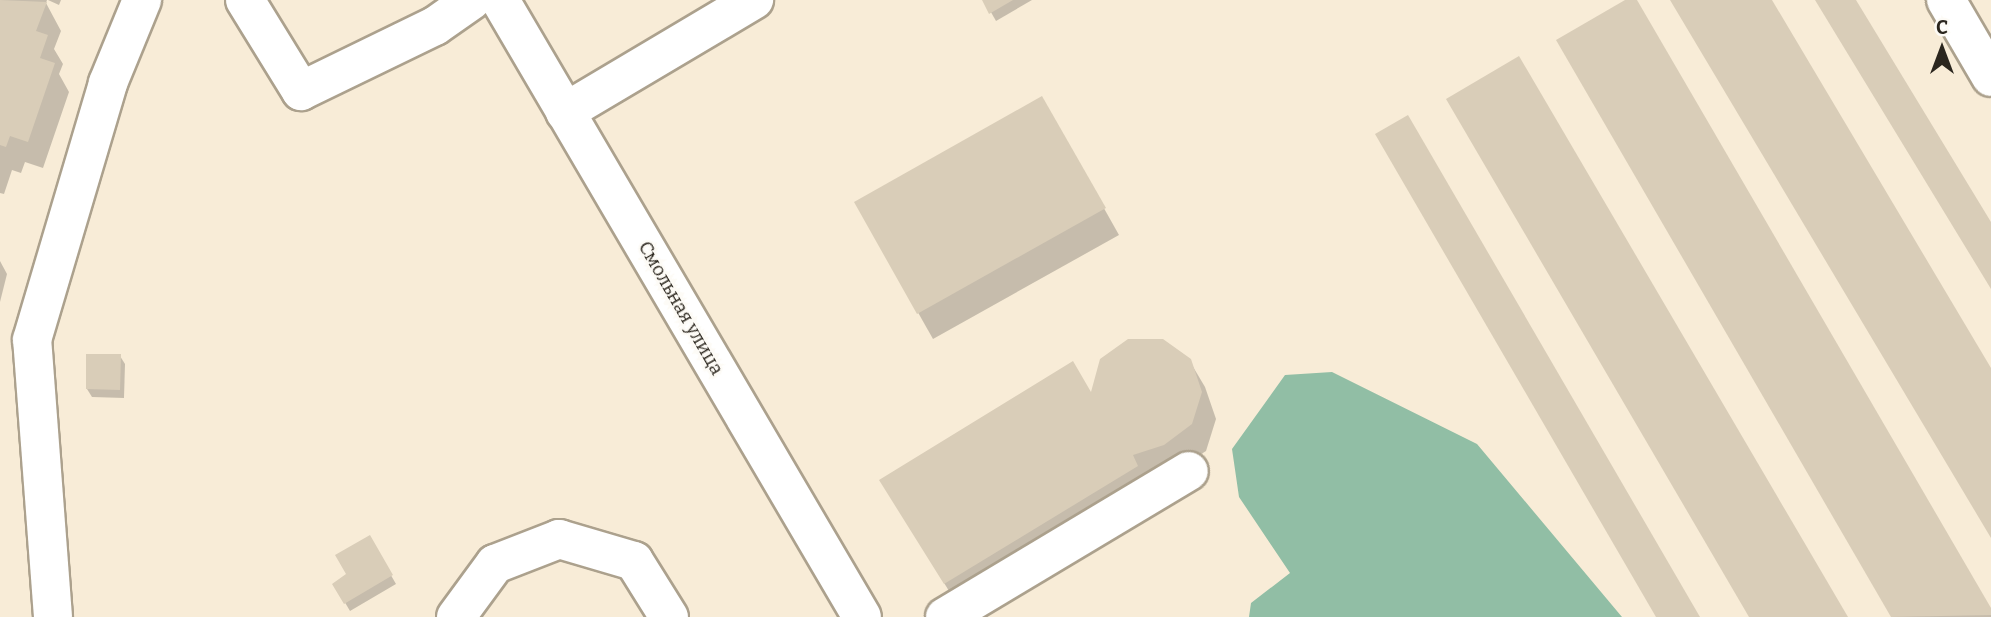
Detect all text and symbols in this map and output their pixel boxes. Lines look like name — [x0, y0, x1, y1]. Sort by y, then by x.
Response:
north arrow — [1907, 14, 1977, 84]
text: С — [1936, 16, 1948, 39]
street label: Смольная улица — [633, 237, 729, 379]

